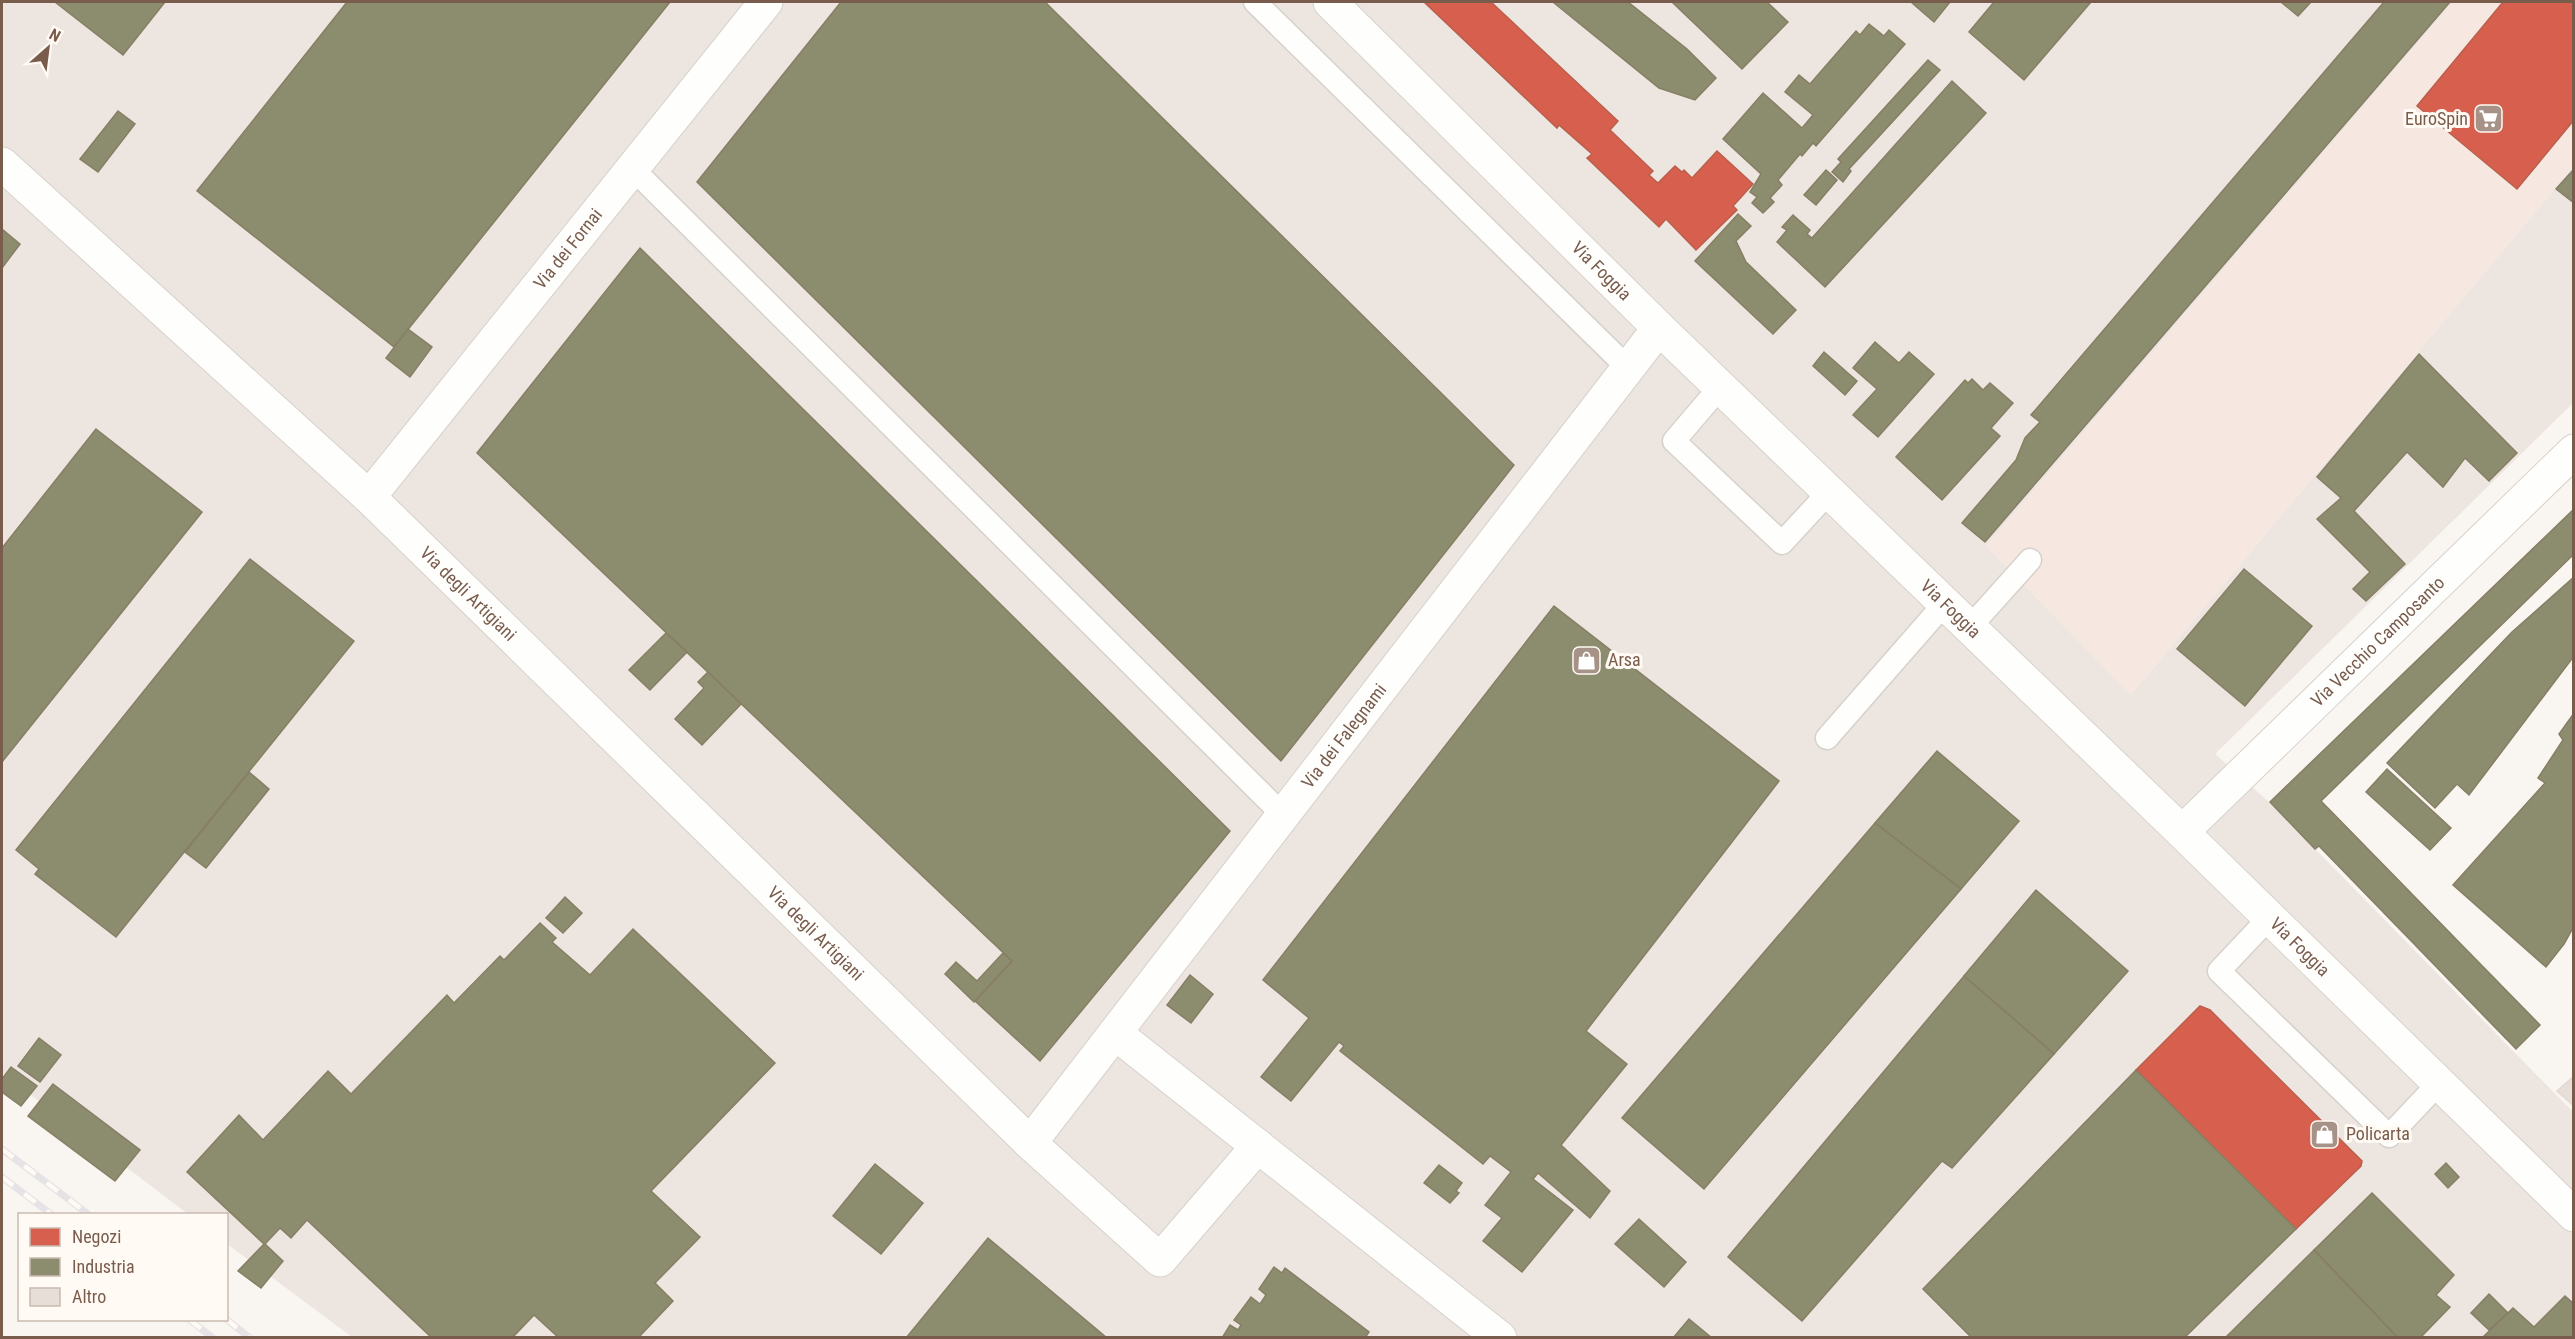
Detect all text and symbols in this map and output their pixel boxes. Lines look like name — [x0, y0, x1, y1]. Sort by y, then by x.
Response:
north arrow — [18, 18, 78, 78]
text: N — [46, 25, 64, 46]
supermarket icon: EuroSpin — [2473, 103, 2505, 135]
place label: EuroSpin — [2405, 108, 2468, 129]
street label: Via dei Fornai — [529, 204, 606, 293]
street label: Via Foggia — [1568, 237, 1636, 304]
street label: Via degli Artigiani — [416, 542, 521, 645]
street label: Via Vecchio Camposanto — [2306, 572, 2449, 711]
street label: Via Foggia — [1917, 575, 1985, 642]
shop icon: Arsa — [1571, 644, 1603, 676]
place label: Arsa — [1608, 649, 1641, 670]
street label: Via dei Falegnami — [1297, 679, 1390, 792]
street label: Via degli Artigiani — [764, 882, 868, 985]
street label: Via Foggia — [2266, 913, 2334, 980]
shop icon: Policarta — [2309, 1118, 2341, 1150]
place label: Policarta — [2346, 1123, 2410, 1144]
legend — [18, 1213, 228, 1321]
text: Negozi — [72, 1226, 121, 1247]
text: Industria — [72, 1256, 135, 1277]
text: Altro — [72, 1286, 106, 1307]

